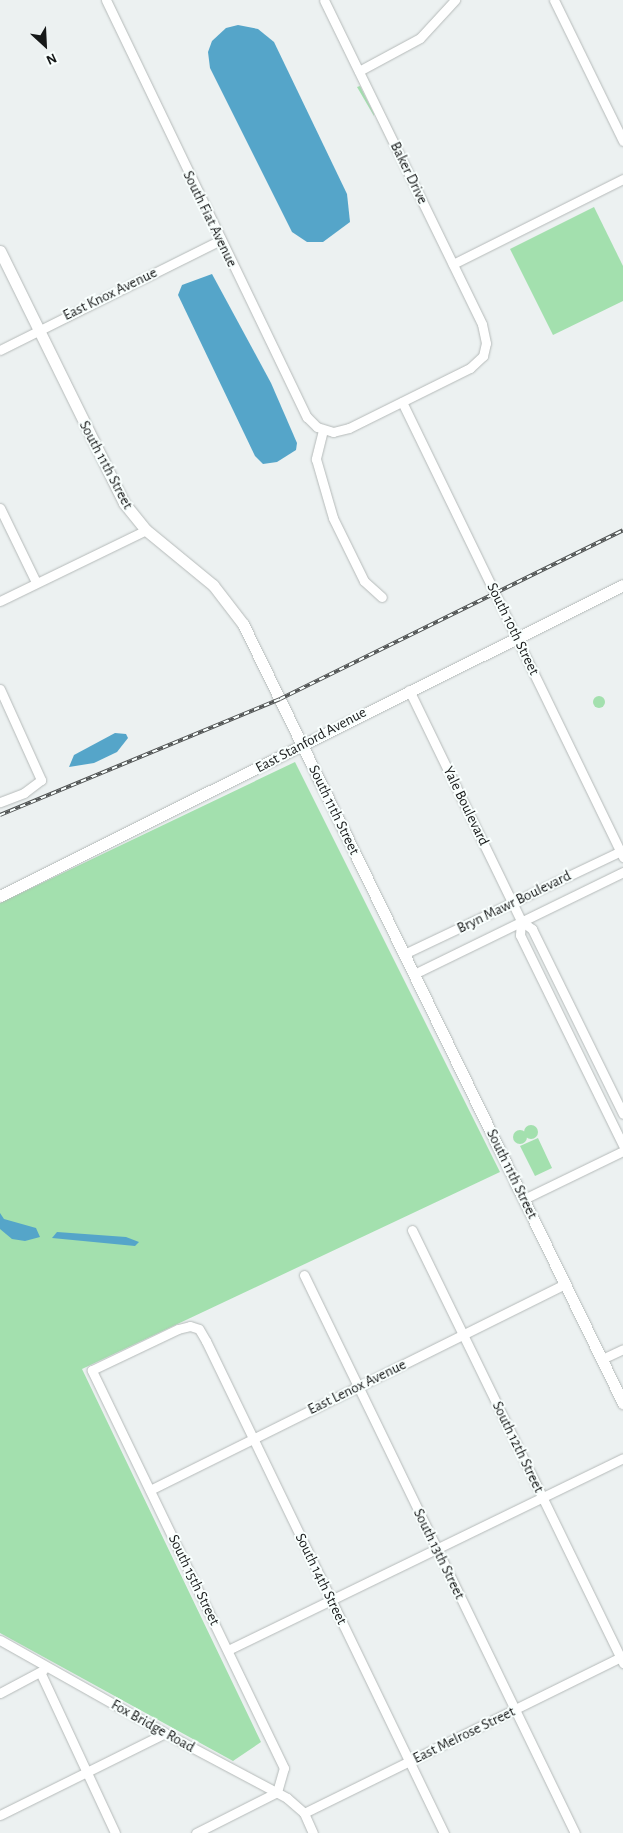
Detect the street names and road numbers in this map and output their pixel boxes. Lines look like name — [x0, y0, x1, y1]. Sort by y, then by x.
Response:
street label: Baker Drive — [386, 139, 432, 207]
street label: South Fiat Avenue — [179, 168, 241, 270]
street label: East Knox Avenue — [60, 263, 160, 325]
street label: South 11th Street — [75, 418, 137, 512]
street label: South 10th Street — [483, 580, 543, 678]
street label: East Stanford Avenue — [252, 703, 370, 777]
street label: South 11th Street — [305, 762, 363, 858]
street label: Yale Boulevard — [439, 763, 493, 849]
street label: Bryn Mawr Boulevard — [454, 867, 574, 937]
street label: South 11th Street — [483, 1126, 541, 1222]
street label: East Lenox Avenue — [305, 1355, 409, 1419]
street label: South 12th Street — [488, 1398, 548, 1496]
street label: South 13th Street — [409, 1506, 469, 1602]
street label: South 14th Street — [291, 1530, 351, 1628]
street label: South 15th Street — [164, 1532, 224, 1628]
street label: Fox Bridge Road — [108, 1696, 198, 1756]
street label: East Melrose Street — [410, 1703, 518, 1767]

